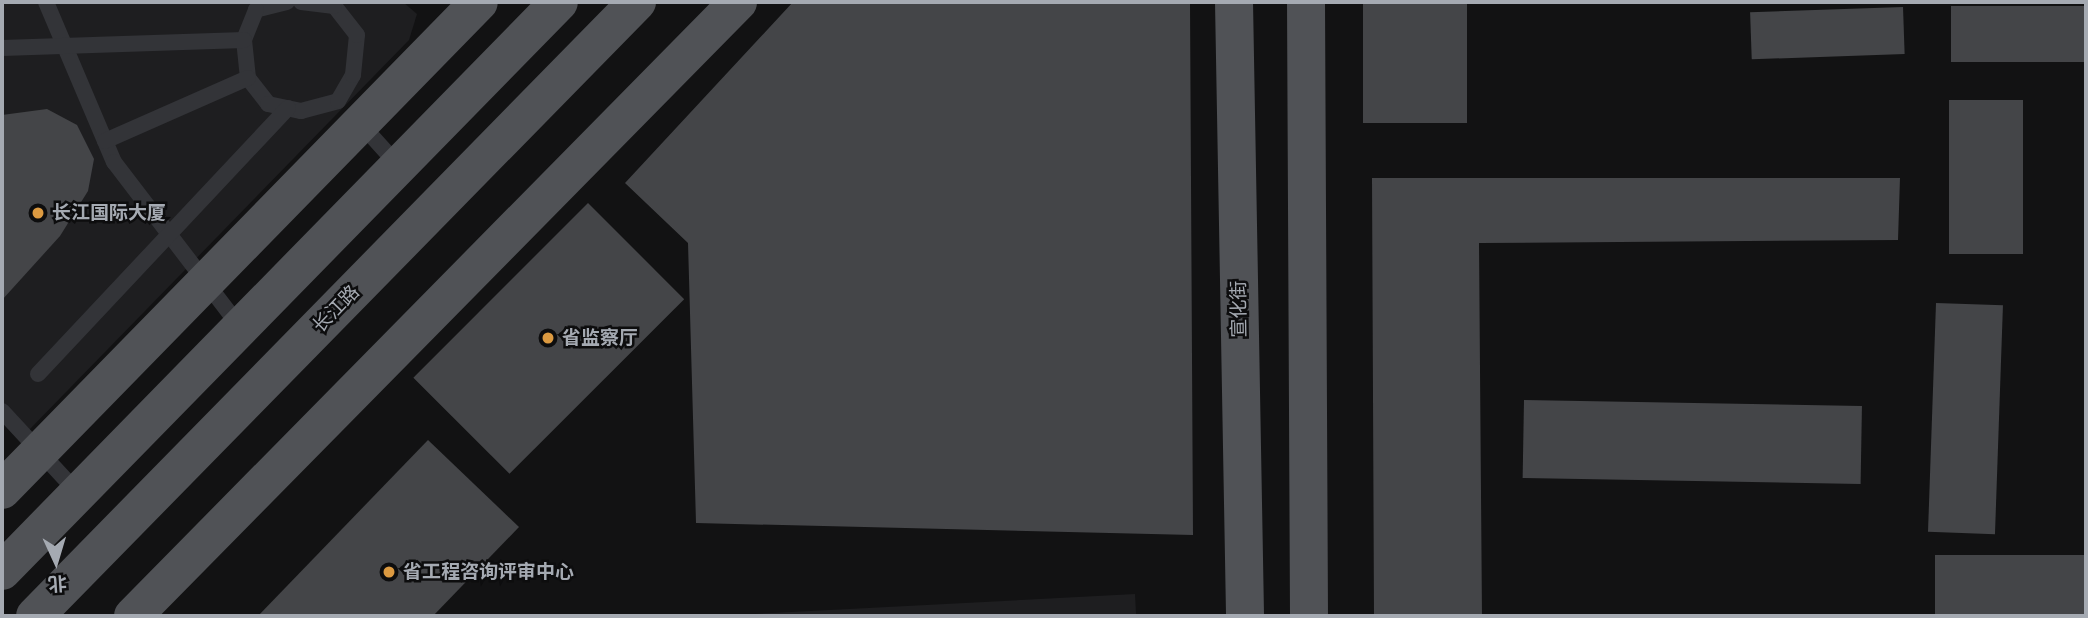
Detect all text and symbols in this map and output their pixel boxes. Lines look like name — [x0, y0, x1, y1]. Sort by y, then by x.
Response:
place label: 长江国际大厦 — [52, 202, 166, 224]
marker: 长江国际大厦 — [30, 205, 46, 221]
street label: 宣化街 — [1227, 280, 1251, 338]
street label: 长江路 — [308, 281, 364, 337]
place label: 省监察厅 — [562, 327, 638, 349]
marker: 省监察厅 — [540, 330, 556, 346]
north arrow — [21, 527, 91, 597]
place label: 省工程咨询评审中心 — [403, 561, 574, 583]
marker: 省工程咨询评审中心 — [381, 564, 397, 580]
text: 北 — [47, 571, 68, 596]

